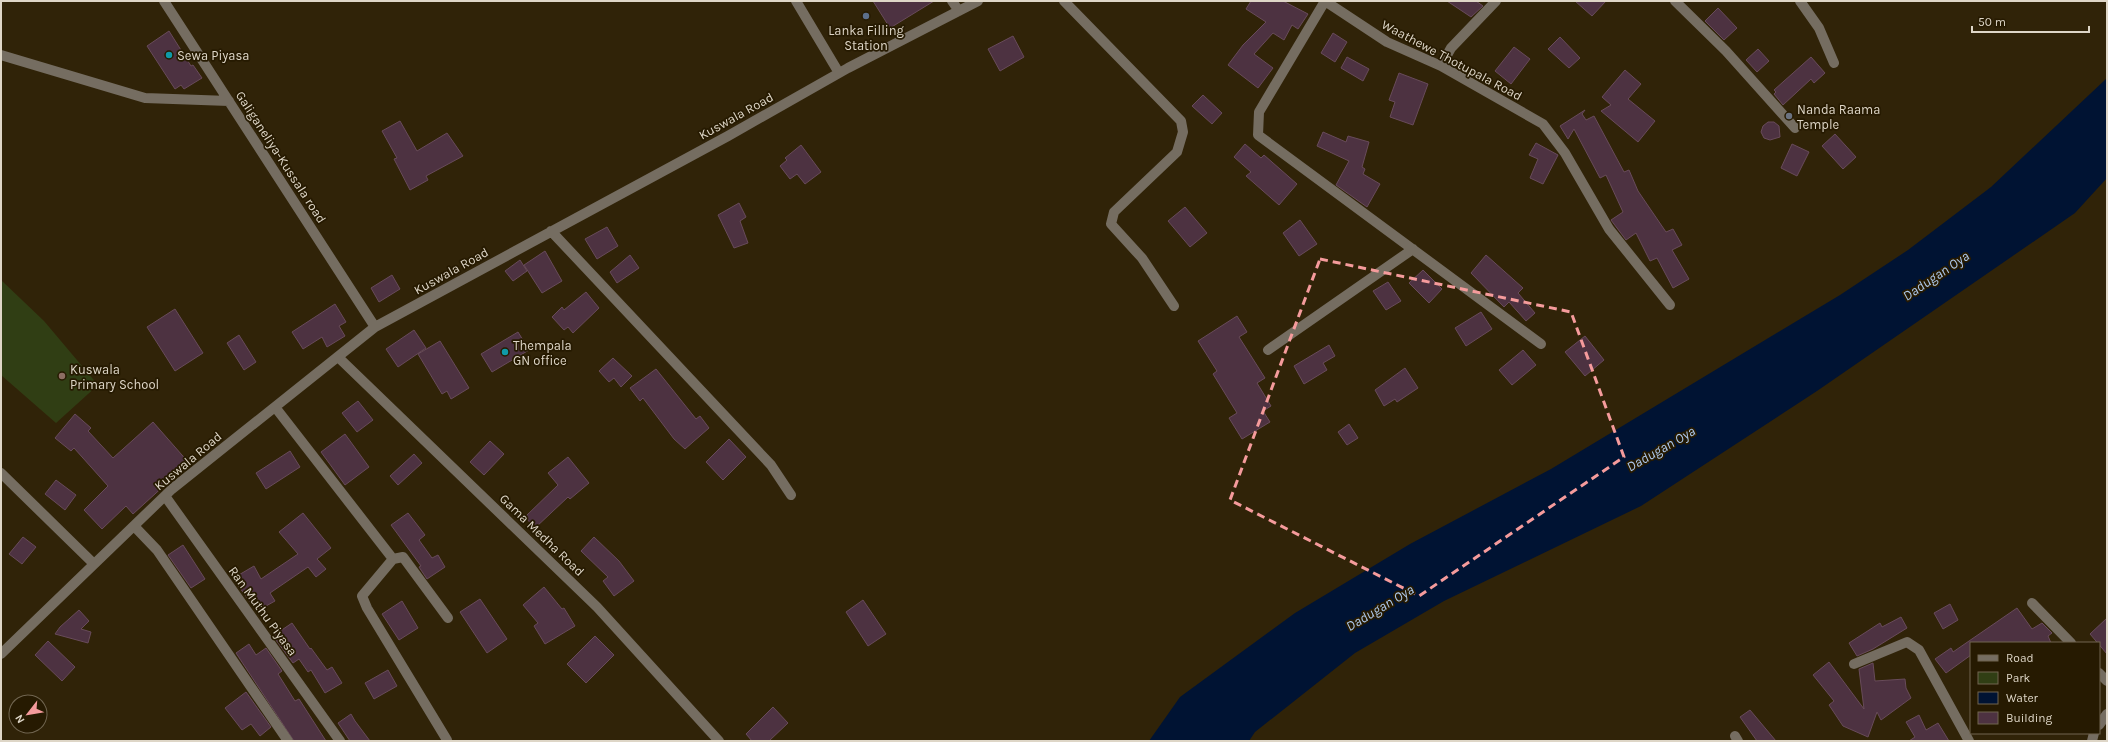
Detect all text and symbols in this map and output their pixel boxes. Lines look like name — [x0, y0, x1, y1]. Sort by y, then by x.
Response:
scale bar — [1972, 8, 2089, 34]
marker: Lanka Filling Station — [861, 11, 871, 21]
text: 50 m — [1978, 15, 2006, 29]
street label: Waathewe Thotupala Road — [1379, 17, 1525, 103]
place label: Lanka Filling Station — [828, 23, 904, 53]
place label: Sewa Piyasa — [177, 48, 249, 63]
marker: Sewa Piyasa — [164, 50, 174, 60]
street label: Galiganeliya-Kussala road — [233, 88, 329, 226]
street label: Kuswala Road — [696, 89, 776, 143]
place label: Nanda Raama Temple — [1797, 102, 1880, 132]
marker: Nanda Raama Temple — [1784, 111, 1794, 121]
street label: Kuswala Road — [411, 244, 491, 298]
water label: Dadugan Oya — [1900, 248, 1972, 304]
place label: Thempala GN office — [513, 338, 572, 368]
marker: Thempala GN office — [500, 347, 510, 357]
place label: Kuswala Primary School — [70, 362, 159, 392]
marker: Kuswala Primary School — [57, 371, 67, 381]
water label: Dadugan Oya — [1624, 422, 1698, 476]
street label: Kuswala Road — [151, 429, 225, 493]
street label: Gama Medha Road — [497, 491, 587, 579]
street label: Ran Muthu Piyasa — [226, 563, 300, 659]
water label: Dadugan Oya — [1343, 581, 1417, 635]
legend — [1970, 642, 2100, 734]
text: Road — [2006, 651, 2034, 665]
text: Park — [2006, 671, 2031, 685]
text: Water — [2006, 691, 2039, 705]
north arrow — [8, 694, 48, 734]
text: Building — [2006, 711, 2053, 725]
text: N — [12, 712, 27, 726]

